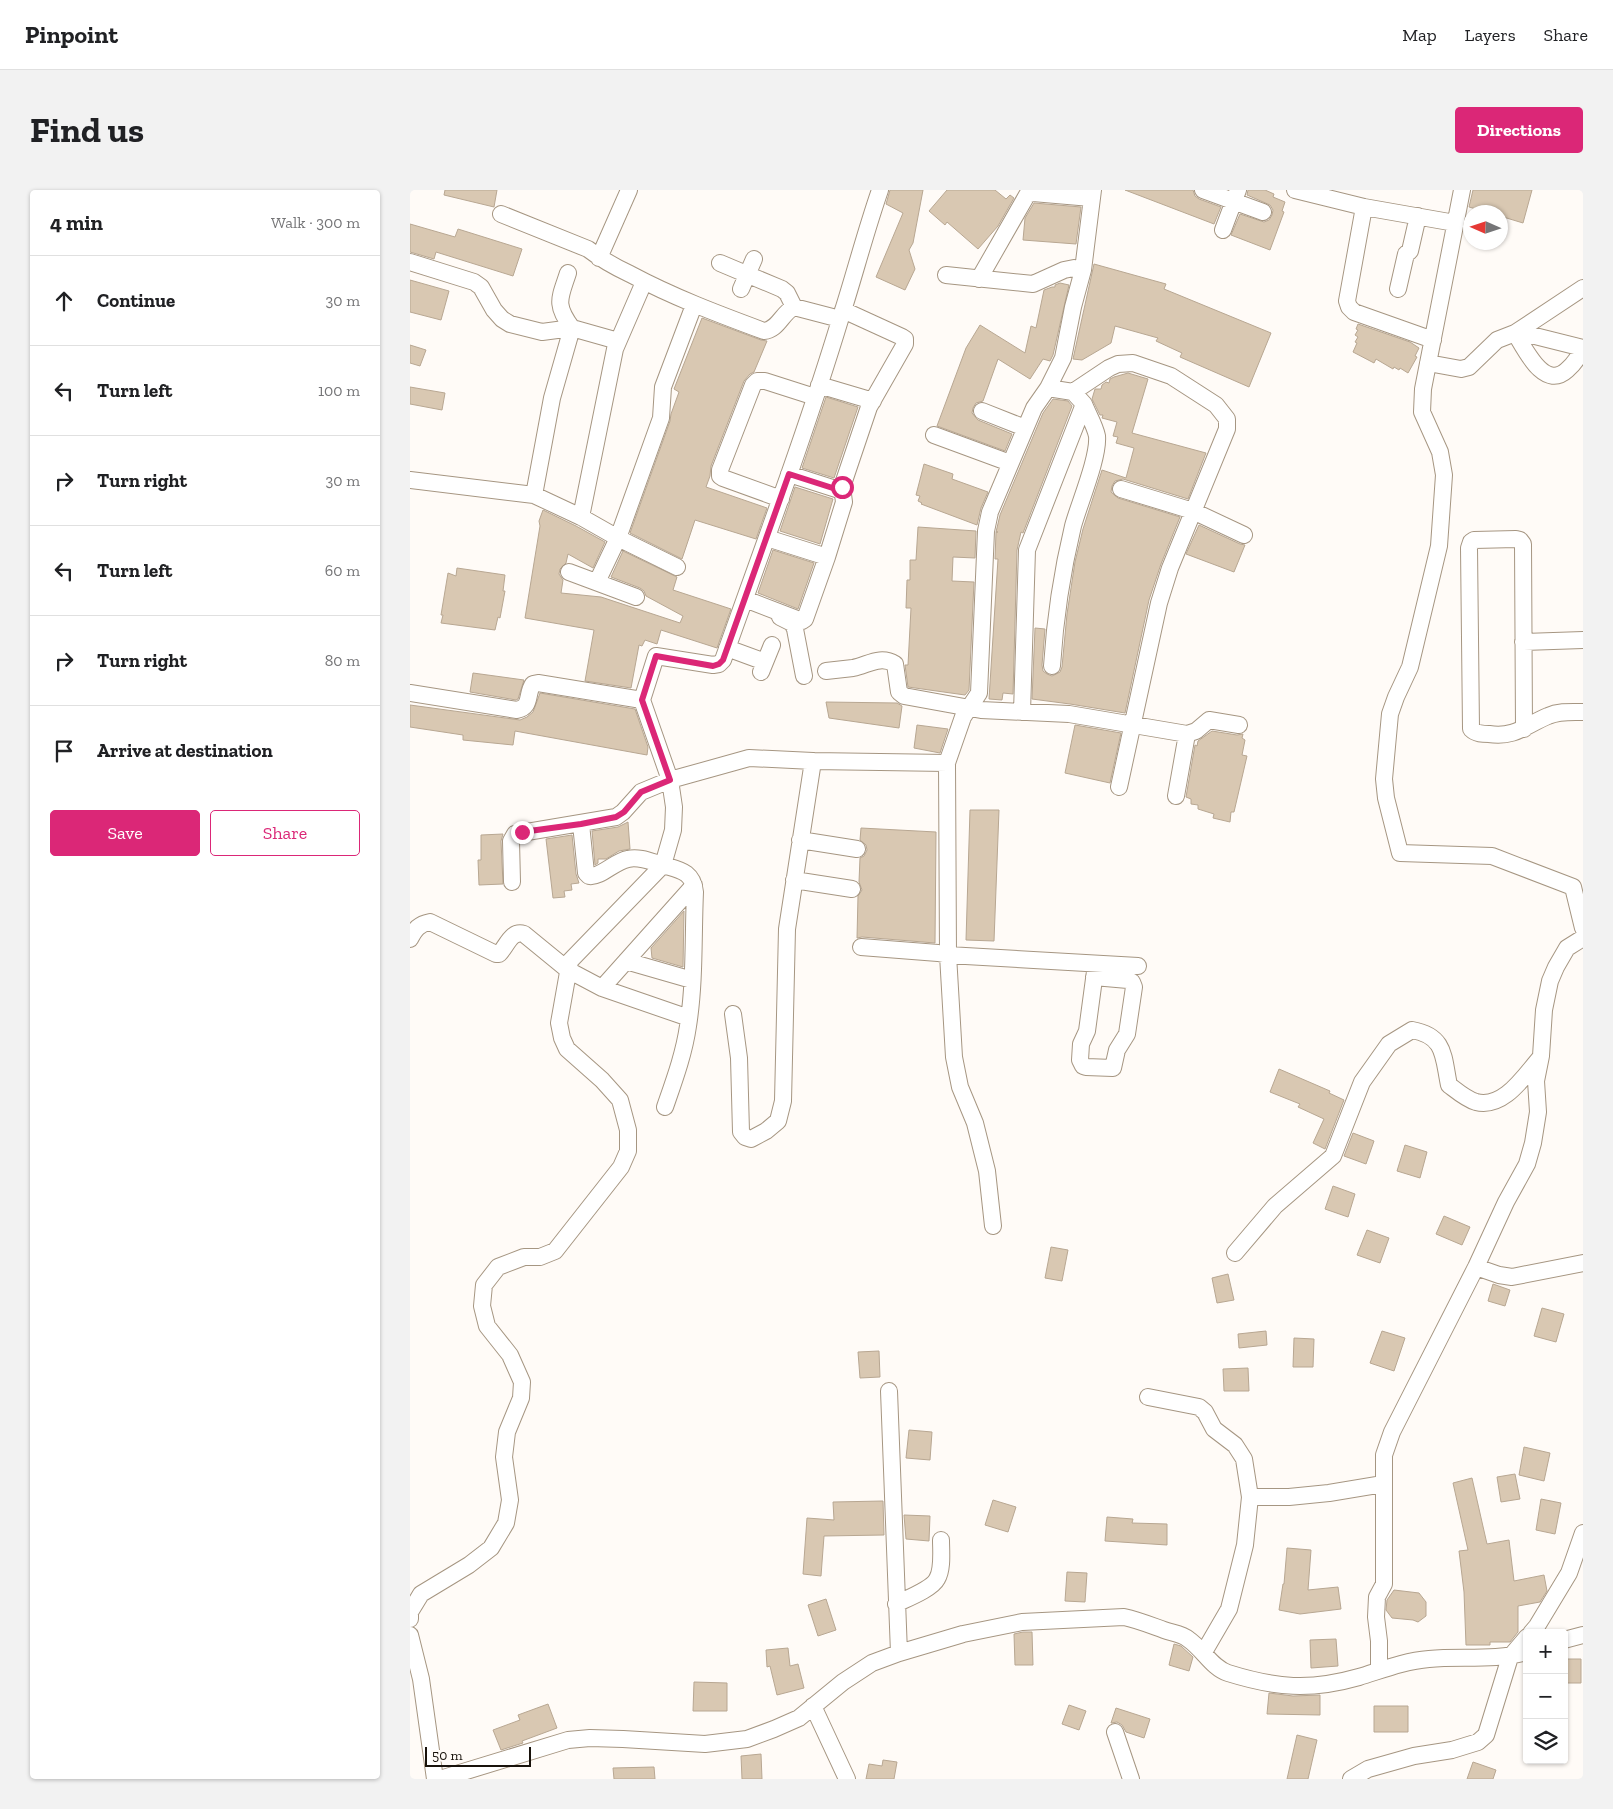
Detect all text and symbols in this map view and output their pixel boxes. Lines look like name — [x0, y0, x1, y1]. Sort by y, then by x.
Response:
text: Pinpoint — [25, 20, 118, 49]
text: Map — [1402, 24, 1437, 46]
text: Layers — [1465, 24, 1516, 46]
text: Share — [1544, 24, 1588, 46]
button: Directions — [1455, 107, 1583, 153]
text: Find us — [30, 109, 144, 151]
north arrow — [1463, 205, 1508, 250]
text: 4 min — [50, 210, 103, 235]
text: Walk · 300 m — [271, 213, 360, 232]
icon: ahead — [50, 287, 78, 315]
text: Continue — [97, 289, 175, 312]
text: 30 m — [326, 291, 360, 310]
icon: left — [50, 377, 78, 405]
text: Turn left — [97, 379, 172, 402]
text: 100 m — [318, 381, 360, 400]
icon: right — [50, 467, 78, 495]
text: Turn right — [97, 469, 187, 492]
text: 30 m — [326, 471, 360, 490]
route start — [831, 476, 854, 499]
icon: left — [50, 557, 78, 585]
text: Turn left — [97, 559, 172, 582]
text: 60 m — [325, 561, 360, 580]
icon: right — [50, 647, 78, 675]
text: Turn right — [97, 649, 187, 672]
text: 80 m — [325, 651, 360, 670]
icon: arrive — [50, 737, 78, 765]
text: Arrive at destination — [97, 739, 273, 762]
button: Save — [50, 810, 200, 856]
button: Share — [210, 810, 360, 856]
route end — [511, 821, 534, 844]
map controls — [1523, 1629, 1568, 1764]
button: + — [1523, 1629, 1568, 1674]
button: − — [1523, 1674, 1568, 1719]
button: layers — [1523, 1719, 1568, 1764]
scale bar — [425, 1744, 531, 1767]
text: 50 m — [432, 1747, 463, 1764]

